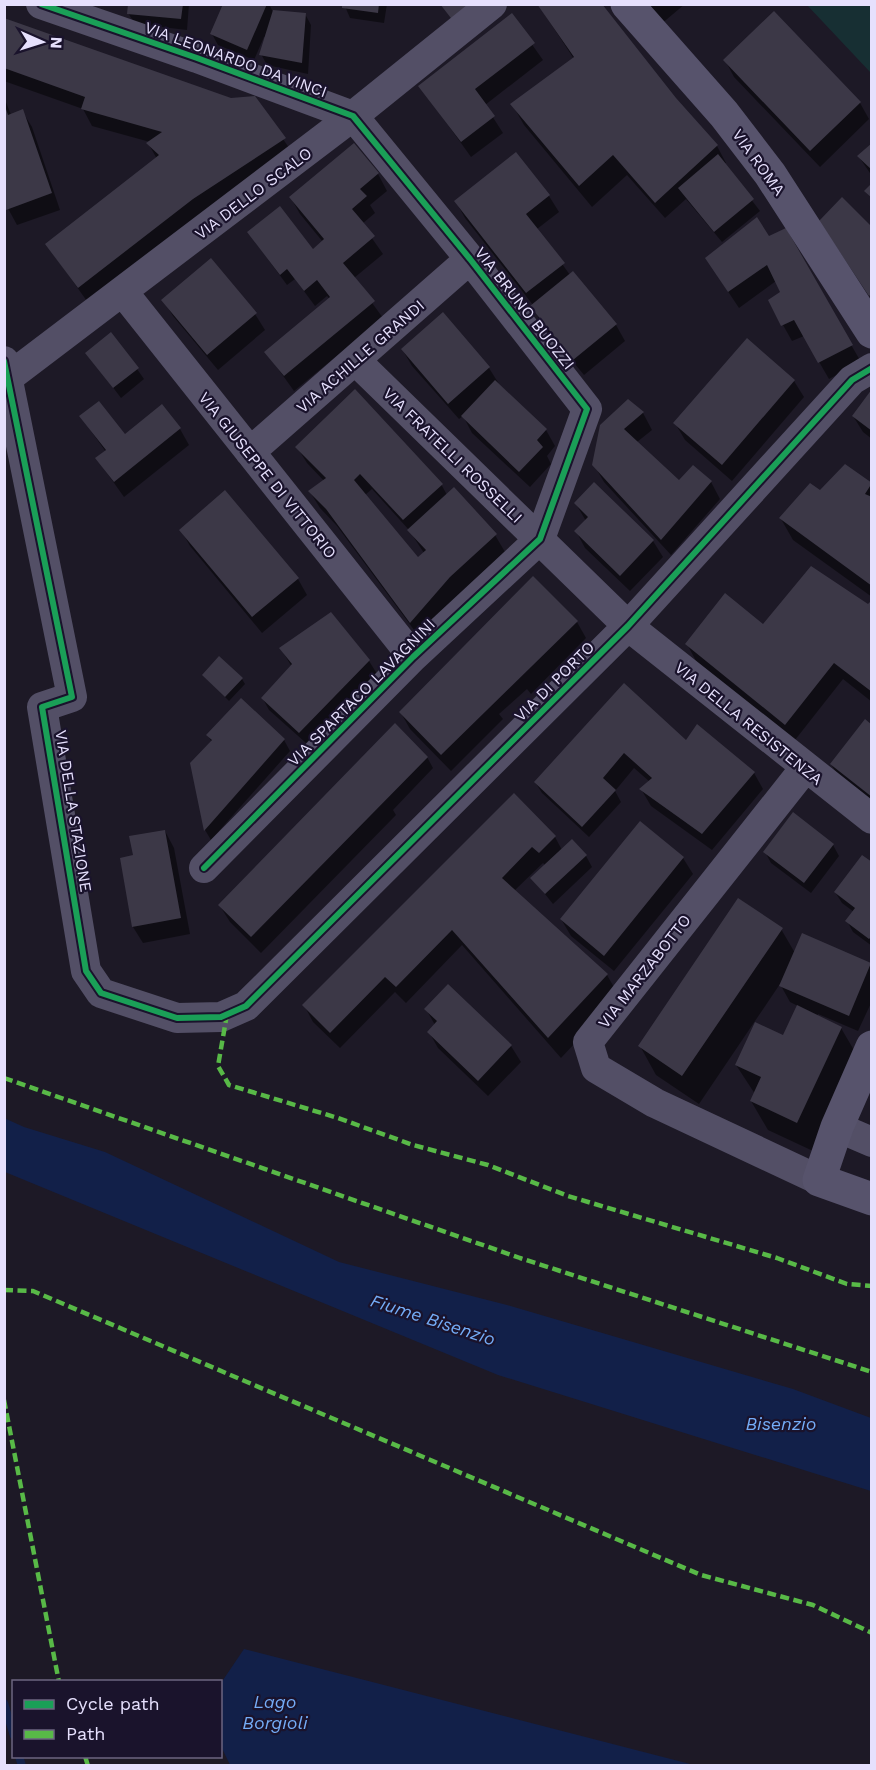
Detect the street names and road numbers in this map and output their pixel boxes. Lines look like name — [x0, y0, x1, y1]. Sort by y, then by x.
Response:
street label: VIA LEONARDO DA VINCI — [142, 18, 330, 101]
street label: VIA ROMA — [728, 125, 789, 199]
street label: VIA DELLO SCALO — [191, 143, 315, 244]
street label: VIA BRUNO BUOZZI — [471, 243, 578, 373]
street label: VIA ACHILLE GRANDI — [293, 296, 428, 417]
street label: VIA FRATELLI ROSSELLI — [379, 384, 526, 527]
street label: VIA GIUSEPPE DI VITTORIO — [195, 388, 341, 562]
street label: VIA SPARTACO LAVAGNINI — [284, 615, 439, 770]
street label: VIA DI PORTO — [510, 637, 598, 725]
street label: VIA DELLA RESISTENZA — [671, 658, 827, 789]
street label: VIA DELLA STAZIONE — [51, 729, 96, 894]
street label: VIA MARZABOTTO — [594, 911, 695, 1032]

